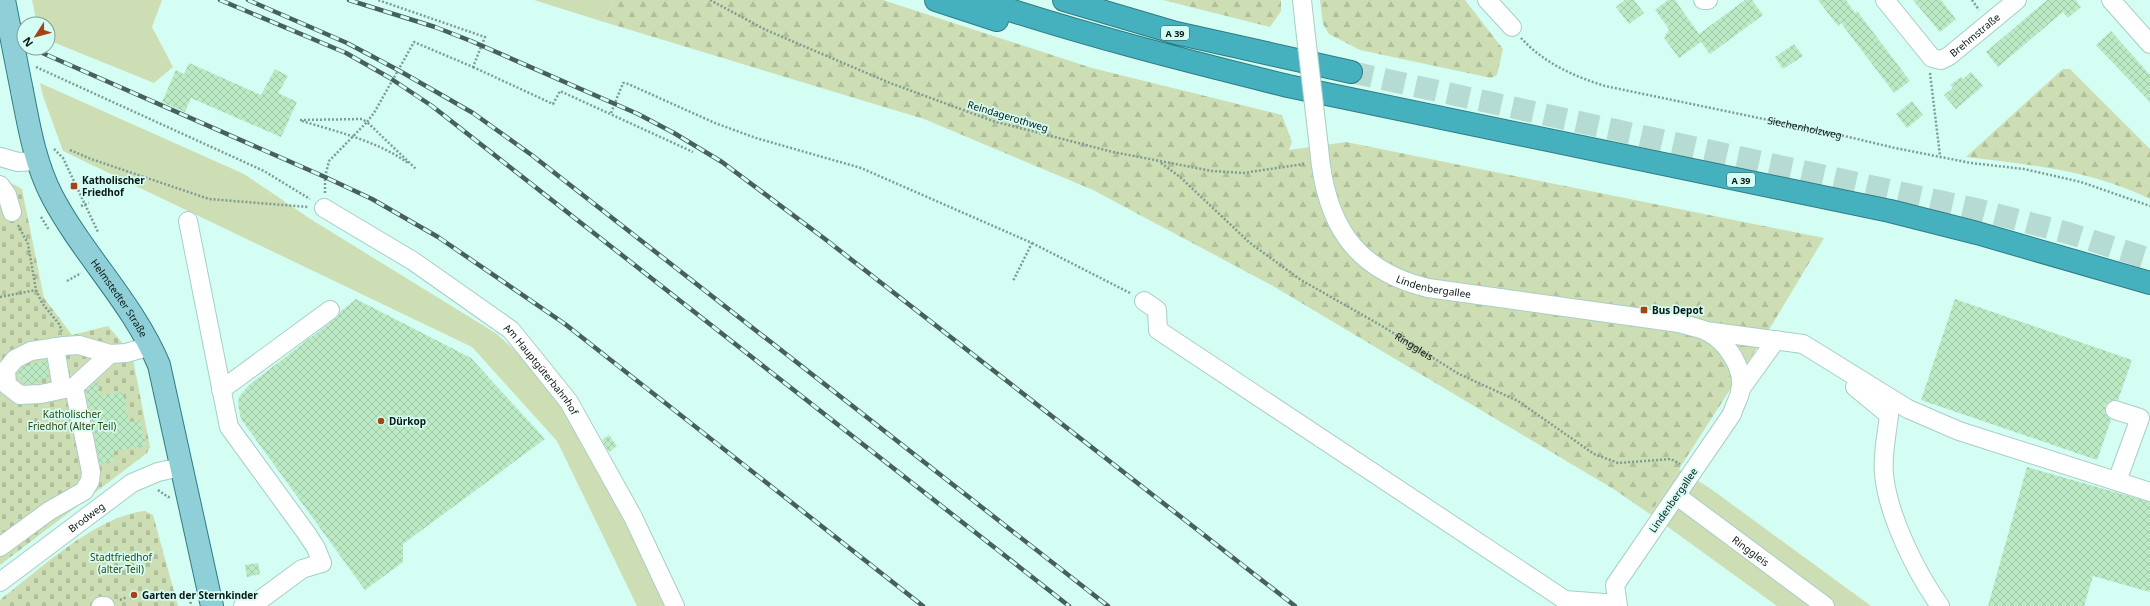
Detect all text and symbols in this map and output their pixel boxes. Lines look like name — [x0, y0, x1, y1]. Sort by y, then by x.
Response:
street label: Brehmstraße — [1946, 10, 2003, 60]
north arrow — [16, 16, 56, 56]
road number: A 39 — [1161, 26, 1189, 40]
text: N — [19, 34, 36, 50]
street label: Reindagerothweg — [966, 97, 1050, 135]
street label: Siechenholzweg — [1766, 113, 1844, 142]
place label: Katholischer Friedhof — [82, 173, 145, 199]
road number: A 39 — [1727, 173, 1755, 187]
marker: Katholischer Friedhof — [69, 181, 79, 191]
street label: Helmstedter Straße — [88, 256, 151, 340]
street label: Lindenbergallee — [1394, 271, 1472, 301]
place label: Bus Depot — [1652, 303, 1704, 317]
marker: Bus Depot — [1639, 305, 1649, 315]
street label: Am Hauptgüterbahnhof — [501, 320, 582, 418]
street label: Ringgleis — [1392, 329, 1436, 364]
park label: Katholischer Friedhof (Alter Teil) — [28, 407, 116, 433]
place label: Dürkop — [389, 414, 426, 428]
marker: Dürkop — [376, 416, 386, 426]
street label: Lindenbergallee — [1645, 465, 1701, 535]
street label: Brodweg — [65, 499, 108, 535]
street label: Ringgleis — [1729, 532, 1772, 569]
park label: Stadtfriedhof (alter Teil) — [90, 550, 153, 576]
place label: Garten der Sternkinder — [142, 588, 258, 602]
marker: Garten der Sternkinder — [129, 590, 139, 600]

